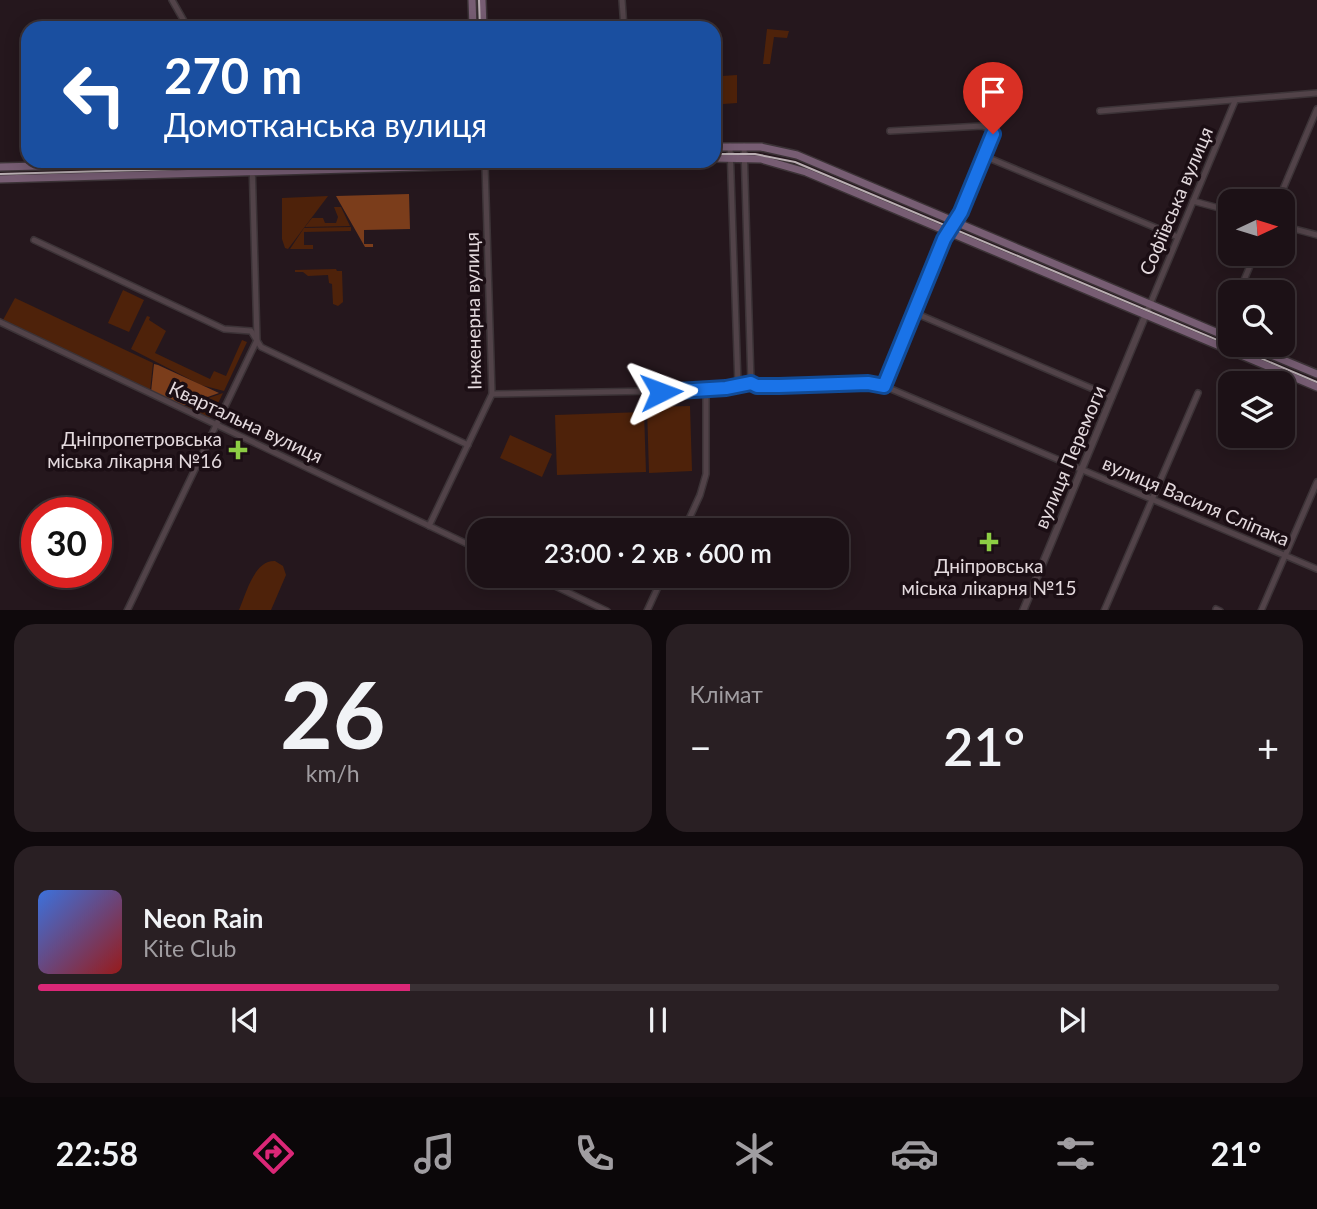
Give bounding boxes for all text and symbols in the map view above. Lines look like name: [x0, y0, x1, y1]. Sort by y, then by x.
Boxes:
text: 270 m: [164, 46, 302, 104]
icon: left: [49, 49, 140, 140]
pin: [963, 62, 1023, 134]
icon: arrive: [974, 73, 1012, 111]
text: Домотканська вулиця: [164, 105, 487, 144]
street label: Софіївська вулиця: [1134, 123, 1217, 278]
north arrow: [1218, 189, 1295, 266]
map controls: [1218, 189, 1295, 448]
street label: Інженерна вулиця: [460, 232, 485, 390]
button: search: [1218, 280, 1295, 357]
position arrow: [624, 355, 698, 429]
button: layers: [1218, 371, 1295, 448]
street label: Квартальна вулиця: [166, 376, 327, 467]
street label: вулиця Перемоги: [1029, 382, 1110, 532]
place label: Дніпропетровська міська лікарня №16: [47, 427, 222, 472]
marker: Дніпропетровська міська лікарня №16: [228, 440, 248, 460]
street label: вулиця Василя Сліпака: [1099, 451, 1293, 550]
speed limit sign: 30: [21, 497, 112, 588]
marker: Дніпровська міська лікарня №15: [979, 532, 999, 552]
text: 23:00 · 2 хв · 600 m: [544, 537, 772, 569]
place label: Дніпровська міська лікарня №15: [902, 554, 1076, 599]
text: 26: [280, 659, 386, 768]
text: Клімат: [690, 680, 763, 708]
text: 21°: [943, 715, 1025, 777]
text: −: [690, 724, 712, 770]
text: +: [1257, 724, 1279, 770]
text: km/h: [306, 759, 360, 787]
text: Neon Rain: [143, 902, 263, 934]
text: Kite Club: [143, 934, 236, 962]
icon: previous: [226, 1001, 264, 1039]
icon: pause: [639, 1001, 677, 1039]
icon: next: [1053, 1001, 1091, 1039]
icon: directions: [249, 1129, 298, 1178]
icon: music: [410, 1129, 459, 1178]
icon: phone: [570, 1129, 619, 1178]
icon: climate: [730, 1129, 779, 1178]
icon: car: [890, 1129, 939, 1178]
icon: filters: [1051, 1129, 1100, 1178]
text: 22:58: [56, 1134, 138, 1173]
text: 21°: [1211, 1134, 1261, 1173]

